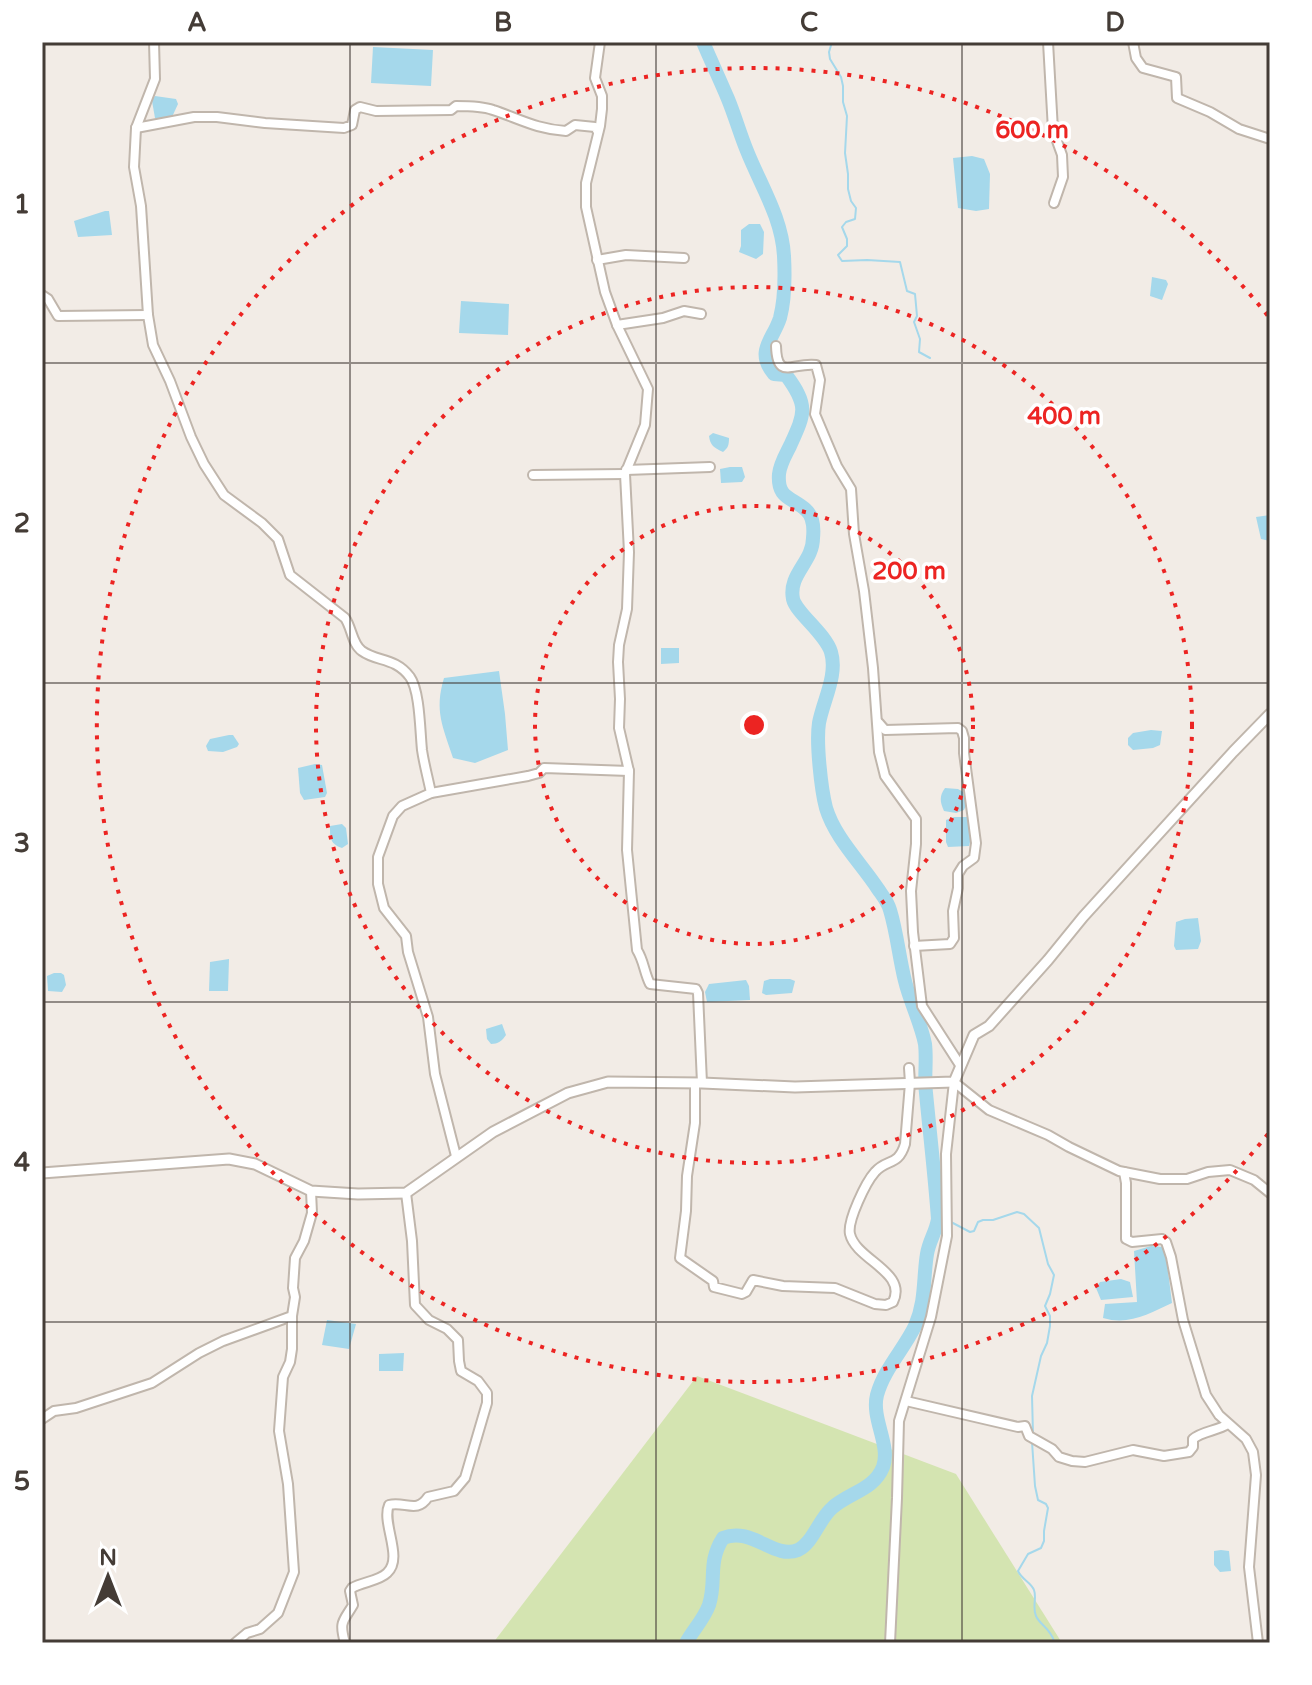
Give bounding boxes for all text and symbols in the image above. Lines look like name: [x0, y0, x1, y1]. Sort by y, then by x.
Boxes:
text: A: [187, 7, 207, 38]
text: B: [494, 7, 512, 38]
text: C: [800, 7, 818, 38]
text: D: [1105, 7, 1125, 38]
text: 600 m: [995, 116, 1069, 145]
text: 1: [14, 189, 30, 220]
text: 400 m: [1027, 402, 1101, 431]
text: 2: [14, 508, 30, 539]
text: 200 m: [872, 557, 946, 586]
centre of rings: [740, 711, 768, 739]
text: 3: [14, 828, 30, 859]
text: 4: [14, 1147, 30, 1178]
text: 5: [14, 1466, 30, 1497]
north arrow: [68, 1537, 148, 1617]
text: N: [99, 1545, 117, 1571]

